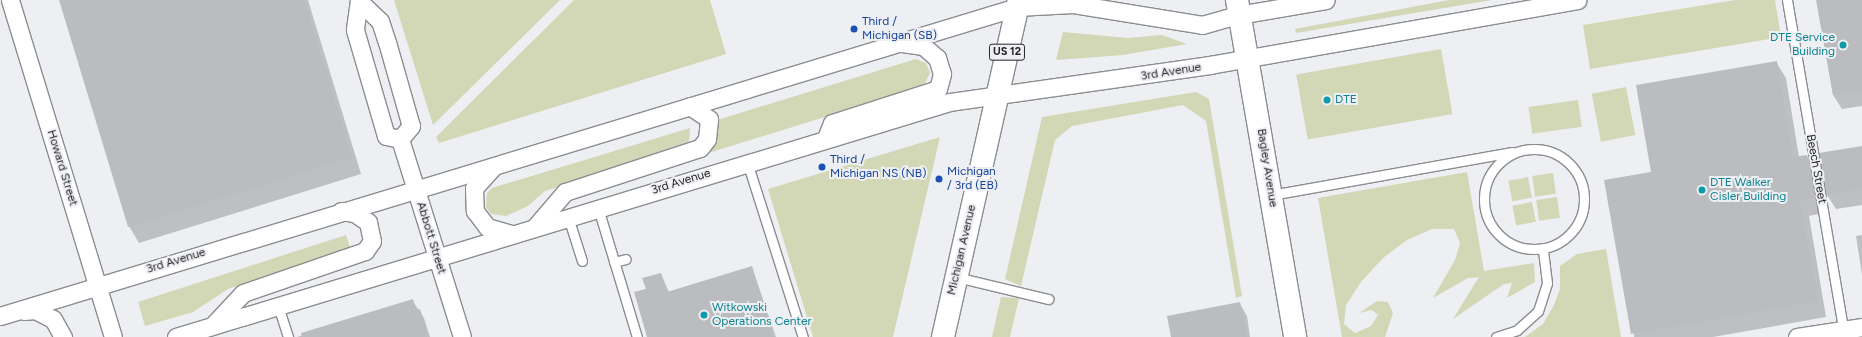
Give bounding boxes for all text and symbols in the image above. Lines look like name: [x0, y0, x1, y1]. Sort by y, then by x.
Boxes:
place label: Third / Michigan (SB): [862, 15, 937, 43]
marker: Third / Michigan (SB): [849, 24, 859, 34]
place label: DTE Service Building: [1770, 31, 1835, 59]
marker: DTE Service Building: [1838, 40, 1848, 50]
road number: US 12: [988, 43, 1026, 61]
street label: 3rd Avenue: [1140, 60, 1202, 84]
place label: DTE: [1335, 93, 1357, 107]
marker: DTE: [1322, 95, 1332, 105]
street label: Howard Street: [44, 128, 80, 208]
street label: Bagley Avenue: [1254, 128, 1280, 208]
street label: Beech Street: [1803, 133, 1829, 205]
place label: Third / Michigan NS (NB): [830, 153, 926, 181]
marker: Third / Michigan NS (NB): [817, 162, 827, 172]
place label: Michigan / 3rd (EB): [947, 165, 998, 193]
street label: 3rd Avenue: [650, 166, 712, 198]
marker: Michigan / 3rd (EB): [934, 174, 944, 184]
place label: DTE Walker Cisler Building: [1710, 176, 1786, 204]
marker: DTE Walker Cisler Building: [1697, 185, 1707, 195]
street label: Abbott Street: [413, 200, 449, 276]
street label: Michigan Avenue: [945, 203, 979, 297]
street label: 3rd Avenue: [145, 245, 207, 277]
place label: Witkowski Operations Center: [712, 301, 812, 329]
marker: Witkowski Operations Center: [699, 310, 709, 320]

